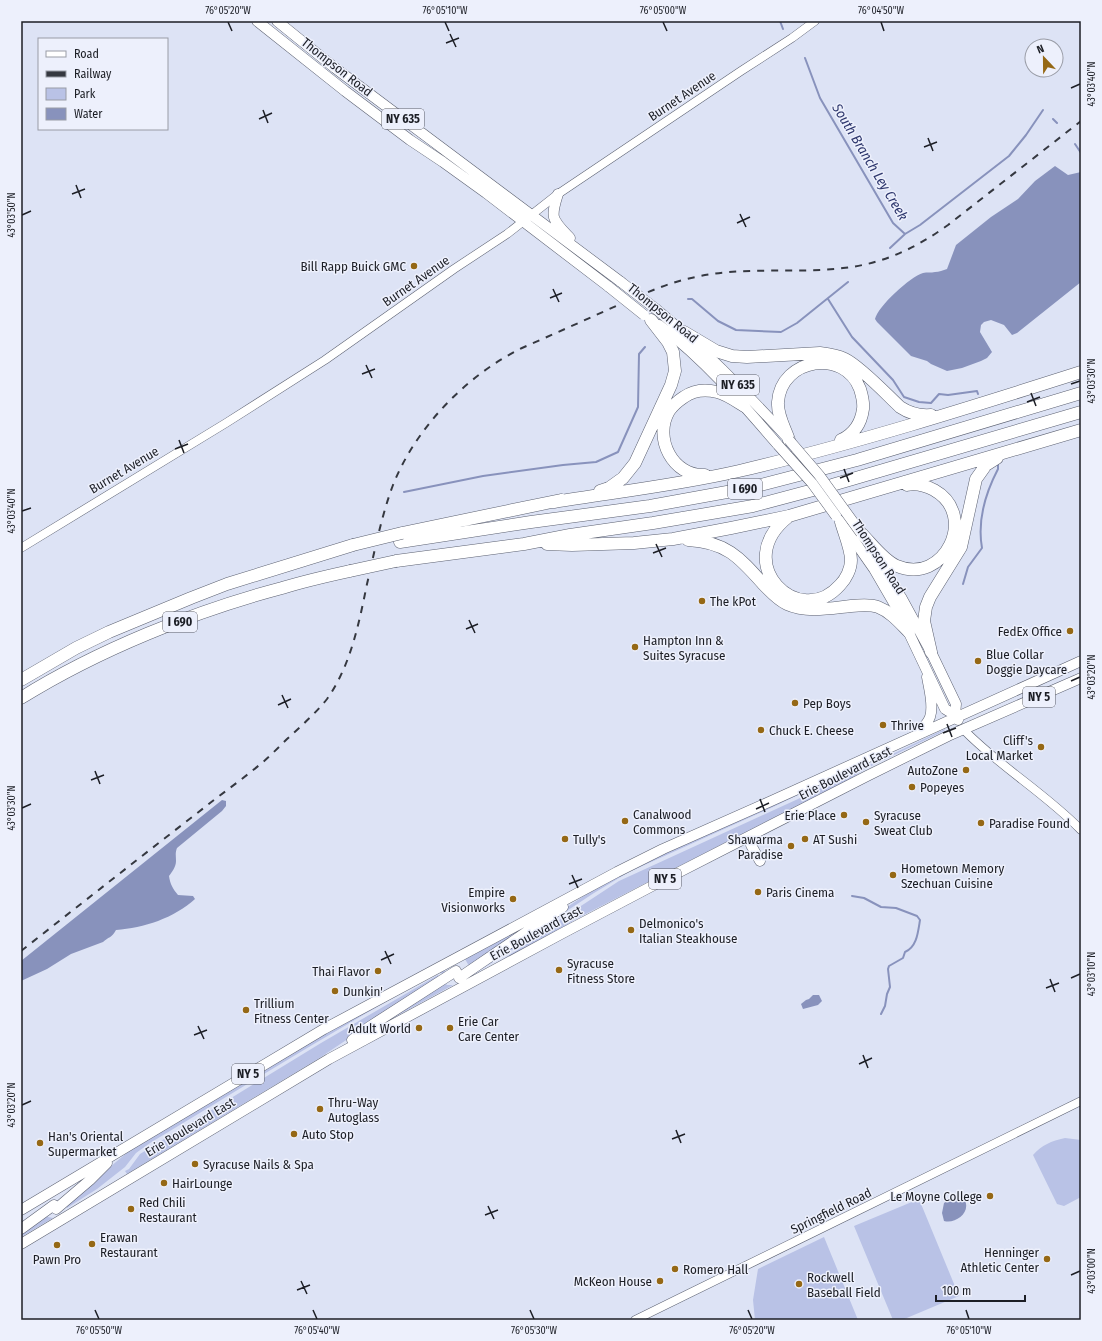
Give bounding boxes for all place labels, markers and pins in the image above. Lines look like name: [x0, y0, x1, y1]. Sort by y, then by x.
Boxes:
place label: Bill Rapp Buick GMC: [300, 259, 406, 274]
marker: Bill Rapp Buick GMC: [409, 261, 419, 271]
place label: The kPot: [710, 594, 757, 609]
marker: The kPot: [697, 596, 707, 606]
place label: FedEx Office: [998, 624, 1062, 639]
marker: FedEx Office: [1065, 626, 1075, 636]
place label: Hampton Inn & Suites Syracuse: [643, 633, 725, 663]
marker: Hampton Inn & Suites Syracuse: [630, 642, 640, 652]
place label: Blue Collar Doggie Daycare: [986, 647, 1067, 677]
marker: Blue Collar Doggie Daycare: [973, 656, 983, 666]
place label: Pep Boys: [803, 696, 851, 711]
marker: Pep Boys: [790, 698, 800, 708]
place label: Thrive: [891, 718, 924, 733]
marker: Thrive: [878, 720, 888, 730]
place label: Chuck E. Cheese: [769, 723, 854, 738]
marker: Chuck E. Cheese: [756, 725, 766, 735]
place label: Cliff's Local Market: [966, 733, 1034, 763]
marker: Cliff's Local Market: [1036, 742, 1046, 752]
place label: AutoZone: [908, 763, 958, 778]
marker: AutoZone: [961, 765, 971, 775]
place label: Popeyes: [920, 780, 965, 795]
marker: Popeyes: [907, 782, 917, 792]
place label: Canalwood Commons: [633, 807, 692, 837]
place label: Erie Place: [785, 808, 836, 823]
place label: Syracuse Sweat Club: [874, 808, 933, 838]
marker: Erie Place: [839, 810, 849, 820]
marker: Canalwood Commons: [620, 816, 630, 826]
place label: Paradise Found: [989, 816, 1070, 831]
marker: Syracuse Sweat Club: [861, 817, 871, 827]
marker: Paradise Found: [976, 818, 986, 828]
place label: Tully's: [573, 832, 606, 847]
place label: Shawarma Paradise: [728, 832, 783, 862]
place label: AT Sushi: [813, 832, 857, 847]
marker: Tully's: [560, 834, 570, 844]
marker: AT Sushi: [800, 834, 810, 844]
marker: Shawarma Paradise: [786, 841, 796, 851]
place label: Hometown Memory Szechuan Cuisine: [901, 861, 1004, 891]
marker: Hometown Memory Szechuan Cuisine: [888, 870, 898, 880]
place label: Empire Visionworks: [441, 885, 505, 915]
place label: Paris Cinema: [766, 885, 834, 900]
marker: Paris Cinema: [753, 887, 763, 897]
marker: Empire Visionworks: [508, 894, 518, 904]
place label: Delmonico's Italian Steakhouse: [639, 916, 738, 946]
marker: Delmonico's Italian Steakhouse: [626, 925, 636, 935]
place label: Syracuse Fitness Store: [567, 956, 635, 986]
place label: Thai Flavor: [312, 964, 370, 979]
marker: Syracuse Fitness Store: [554, 965, 564, 975]
marker: Thai Flavor: [373, 966, 383, 976]
place label: Dunkin': [343, 984, 383, 999]
marker: Dunkin': [330, 986, 340, 996]
place label: Trillium Fitness Center: [254, 996, 329, 1026]
marker: Trillium Fitness Center: [241, 1005, 251, 1015]
place label: Erie Car Care Center: [458, 1014, 520, 1044]
place label: Adult World: [348, 1021, 411, 1036]
marker: Adult World: [414, 1023, 424, 1033]
marker: Erie Car Care Center: [445, 1023, 455, 1033]
place label: Thru-Way Autoglass: [328, 1095, 380, 1125]
marker: Thru-Way Autoglass: [315, 1104, 325, 1114]
place label: Auto Stop: [302, 1127, 354, 1142]
place label: Han's Oriental Supermarket: [48, 1129, 124, 1159]
marker: Auto Stop: [289, 1129, 299, 1139]
marker: Han's Oriental Supermarket: [35, 1138, 45, 1148]
place label: Syracuse Nails & Spa: [203, 1157, 314, 1172]
marker: Syracuse Nails & Spa: [190, 1159, 200, 1169]
place label: HairLounge: [172, 1176, 232, 1191]
marker: HairLounge: [159, 1178, 169, 1188]
place label: Le Moyne College: [890, 1189, 982, 1204]
marker: Le Moyne College: [985, 1191, 995, 1201]
place label: Red Chili Restaurant: [139, 1195, 198, 1225]
marker: Red Chili Restaurant: [126, 1204, 136, 1214]
place label: Erawan Restaurant: [100, 1230, 159, 1260]
marker: Erawan Restaurant: [87, 1239, 97, 1249]
marker: Pawn Pro: [52, 1240, 62, 1250]
place label: Henninger Athletic Center: [960, 1245, 1039, 1275]
place label: Pawn Pro: [33, 1252, 81, 1267]
marker: Henninger Athletic Center: [1042, 1254, 1052, 1264]
place label: Romero Hall: [683, 1262, 749, 1277]
marker: Romero Hall: [670, 1264, 680, 1274]
place label: Rockwell Baseball Field: [807, 1270, 881, 1300]
place label: McKeon House: [574, 1274, 652, 1289]
marker: McKeon House: [655, 1276, 665, 1286]
marker: Rockwell Baseball Field: [794, 1279, 804, 1289]

